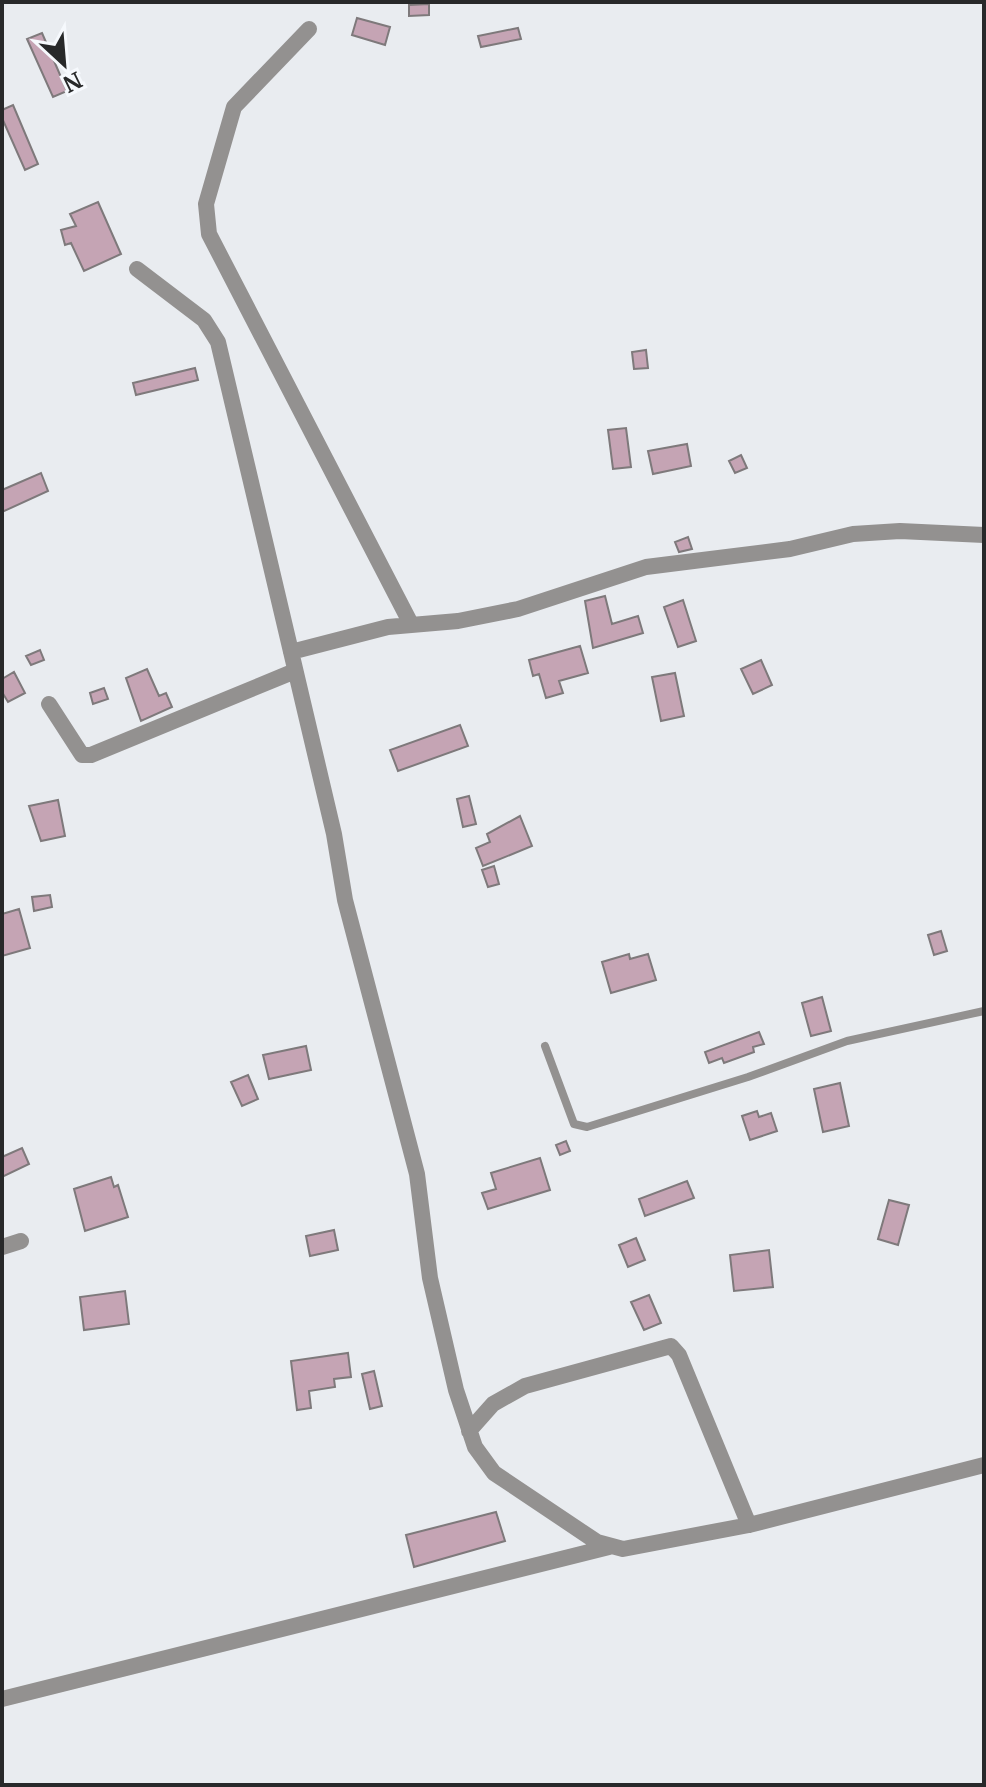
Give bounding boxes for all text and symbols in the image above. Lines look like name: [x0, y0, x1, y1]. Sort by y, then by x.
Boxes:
north arrow: [24, 24, 104, 104]
text: N: [58, 66, 87, 99]

